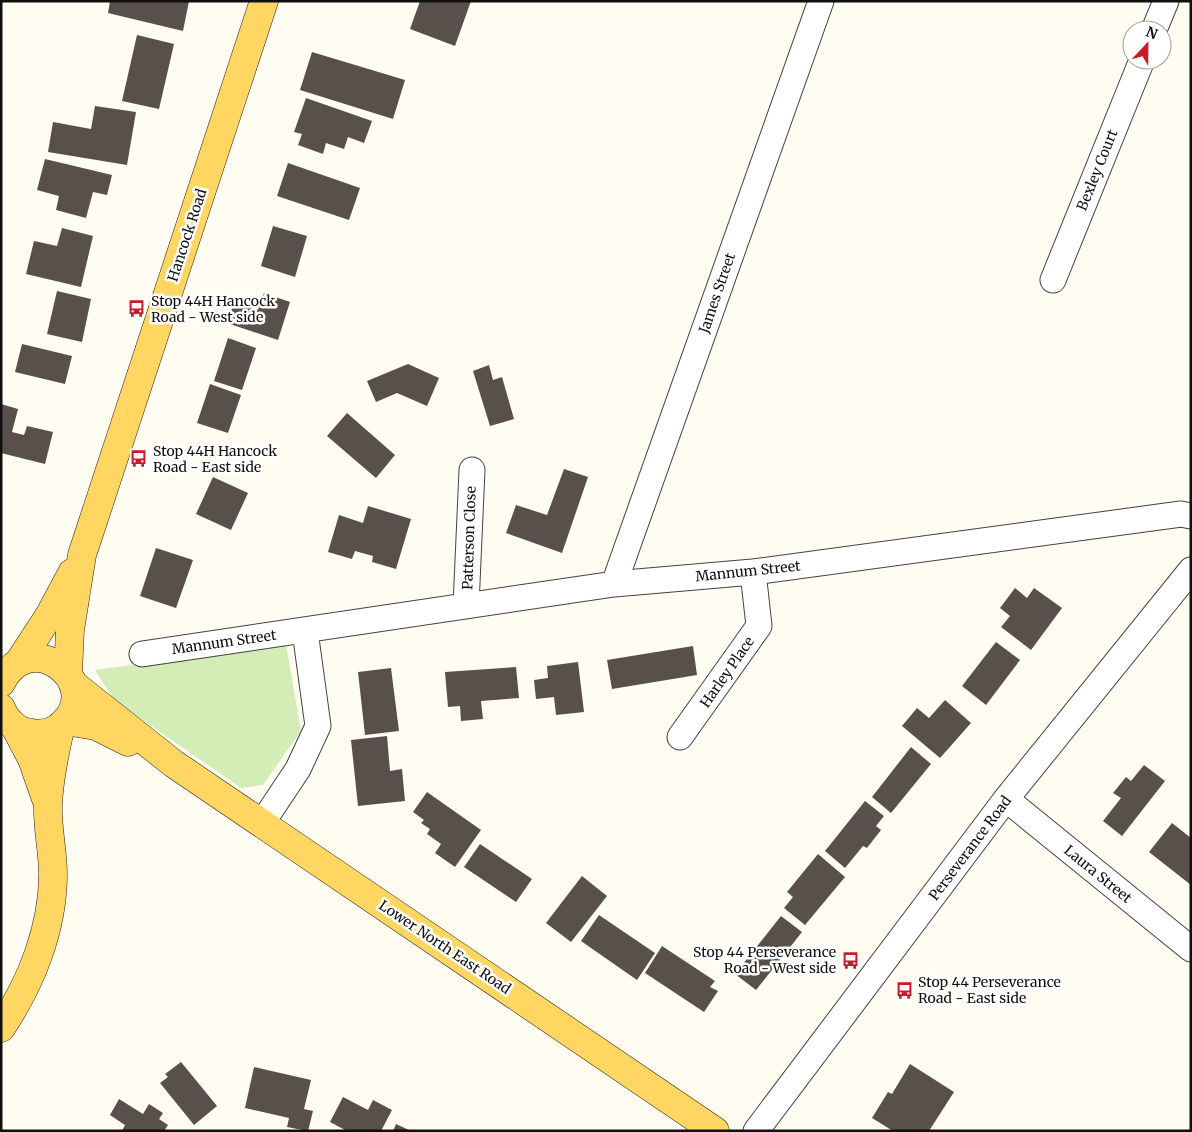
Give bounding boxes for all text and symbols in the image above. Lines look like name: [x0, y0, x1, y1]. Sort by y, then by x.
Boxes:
north arrow: [1122, 20, 1172, 70]
text: N: [1143, 23, 1160, 43]
street label: Bexley Court: [1073, 126, 1122, 213]
street label: Hancock Road: [164, 186, 211, 284]
street label: James Street: [695, 250, 739, 337]
place label: Stop 44H Hancock Road - West side: [151, 292, 275, 326]
bus stop icon: Stop 44H Hancock Road - West side: [127, 299, 147, 319]
place label: Stop 44H Hancock Road - East side: [153, 442, 277, 476]
bus stop icon: Stop 44H Hancock Road - East side: [129, 449, 149, 469]
street label: Patterson Close: [458, 486, 480, 590]
street label: Mannum Street: [695, 556, 802, 585]
street label: Mannum Street: [170, 626, 278, 658]
street label: Harley Place: [696, 633, 758, 711]
street label: Perseverance Road: [925, 792, 1015, 904]
street label: Laura Street: [1060, 841, 1136, 907]
street label: Lower North East Road: [376, 896, 515, 998]
place label: Stop 44 Perseverance Road - West side: [693, 943, 836, 977]
bus stop icon: Stop 44 Perseverance Road - West side: [840, 950, 860, 970]
place label: Stop 44 Perseverance Road - East side: [918, 973, 1061, 1007]
bus stop icon: Stop 44 Perseverance Road - East side: [894, 980, 914, 1000]

